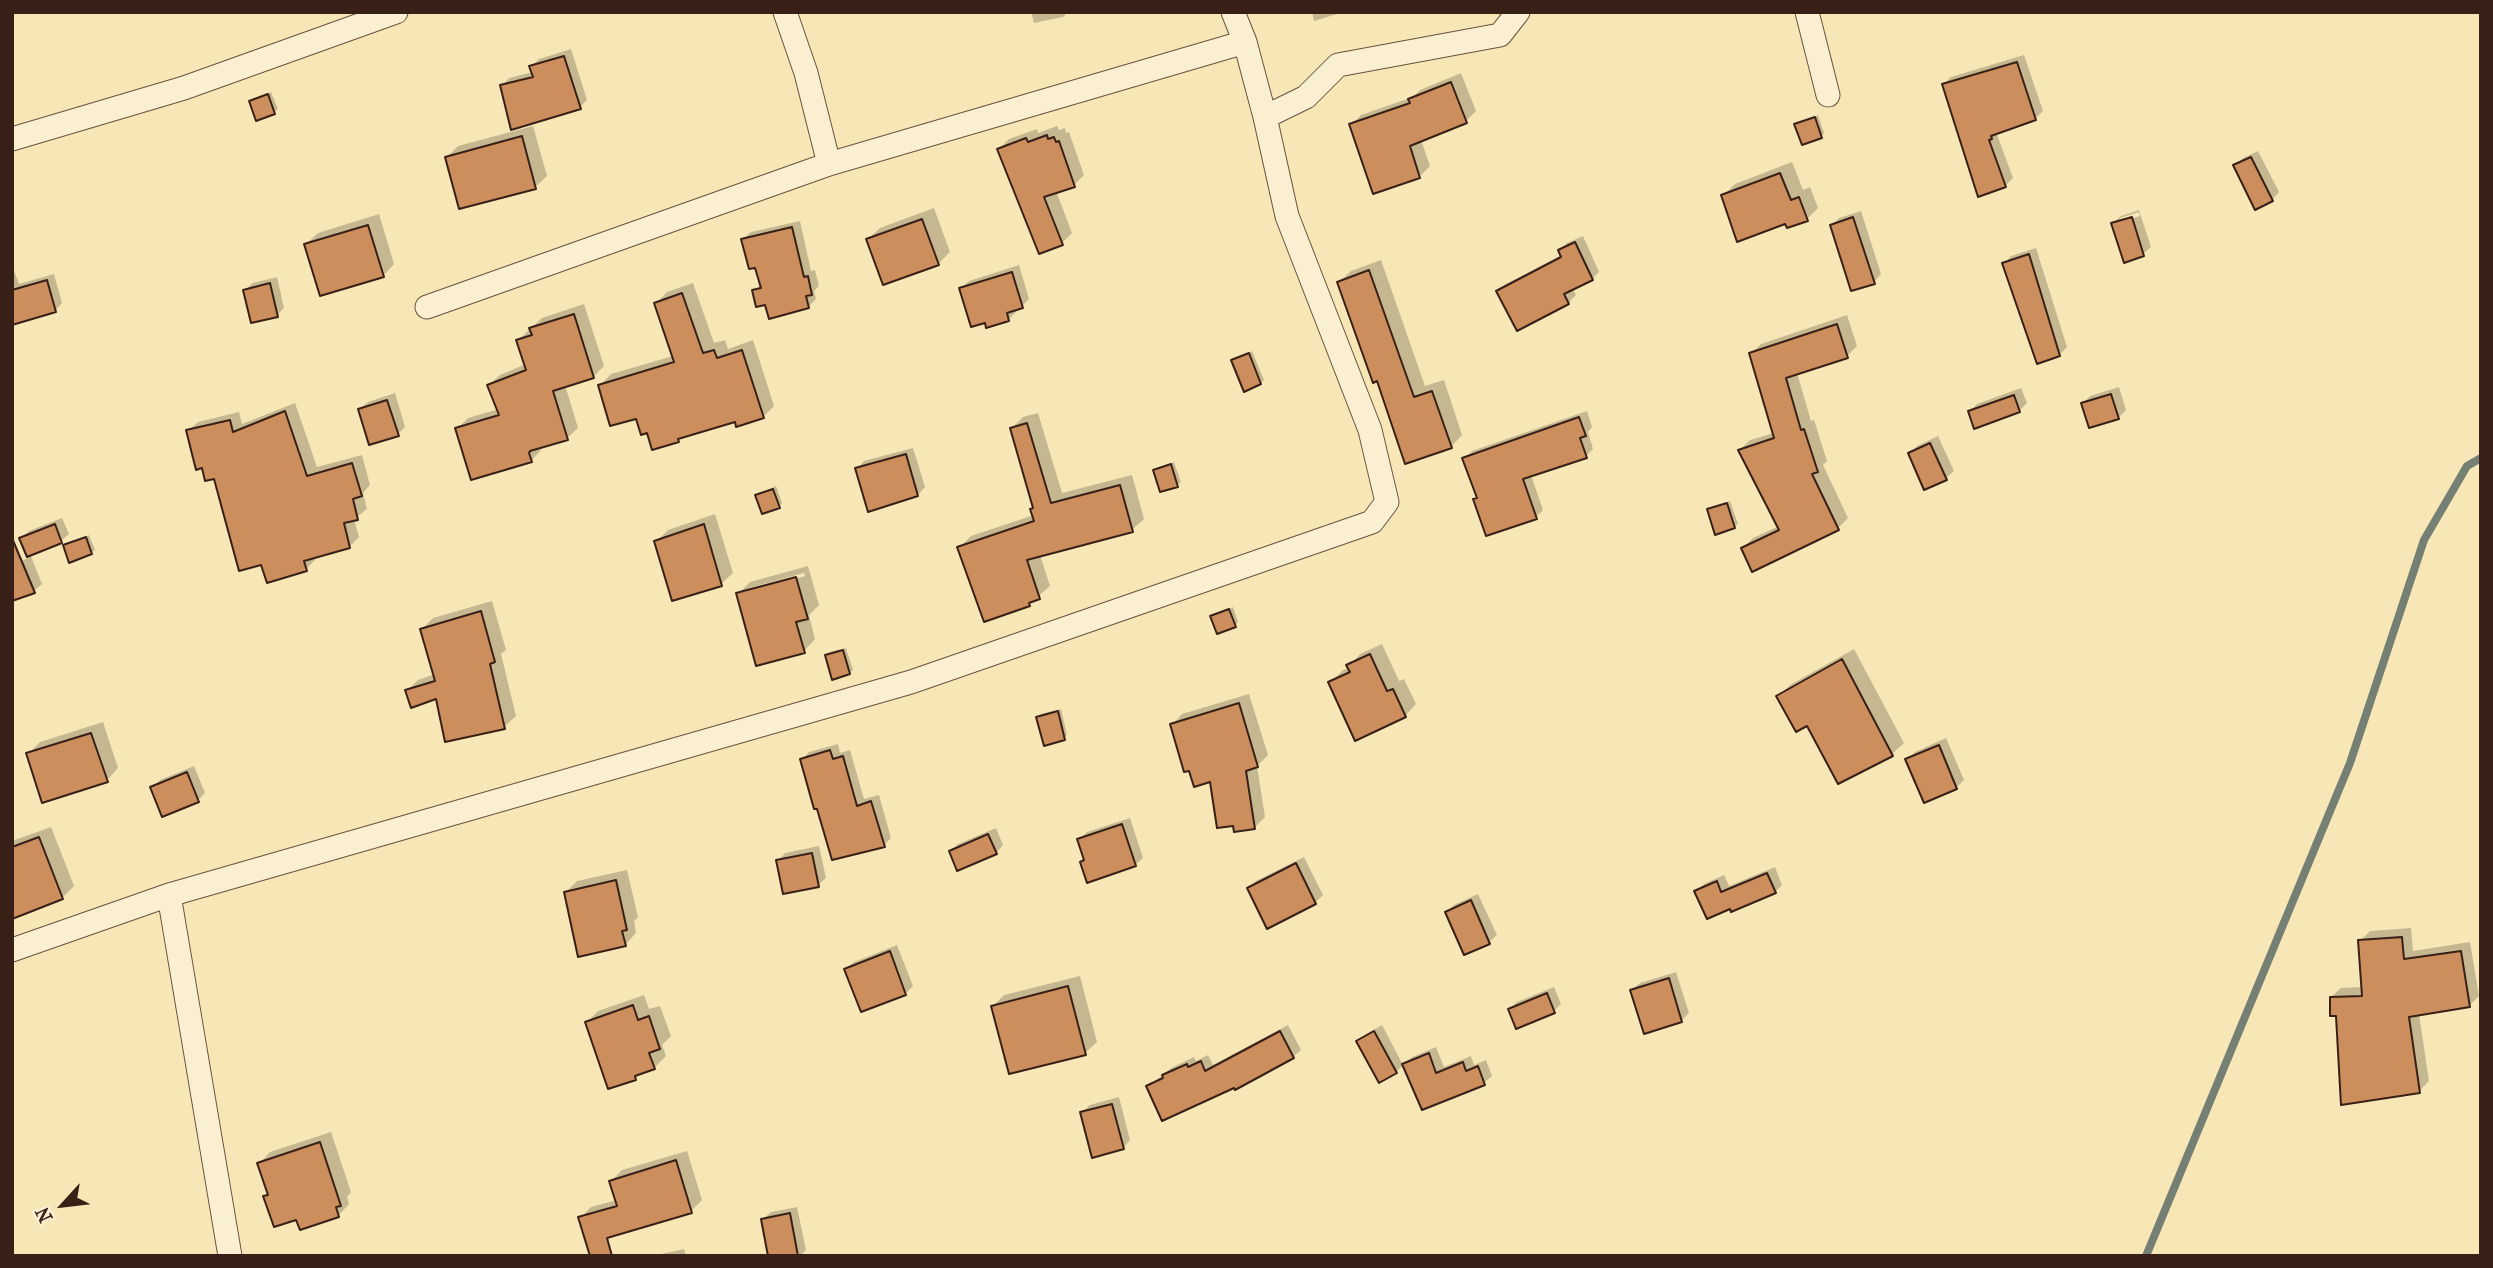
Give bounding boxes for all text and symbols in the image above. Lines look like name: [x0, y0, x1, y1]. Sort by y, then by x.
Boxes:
north arrow: [28, 1170, 98, 1240]
text: N: [31, 1203, 57, 1226]

